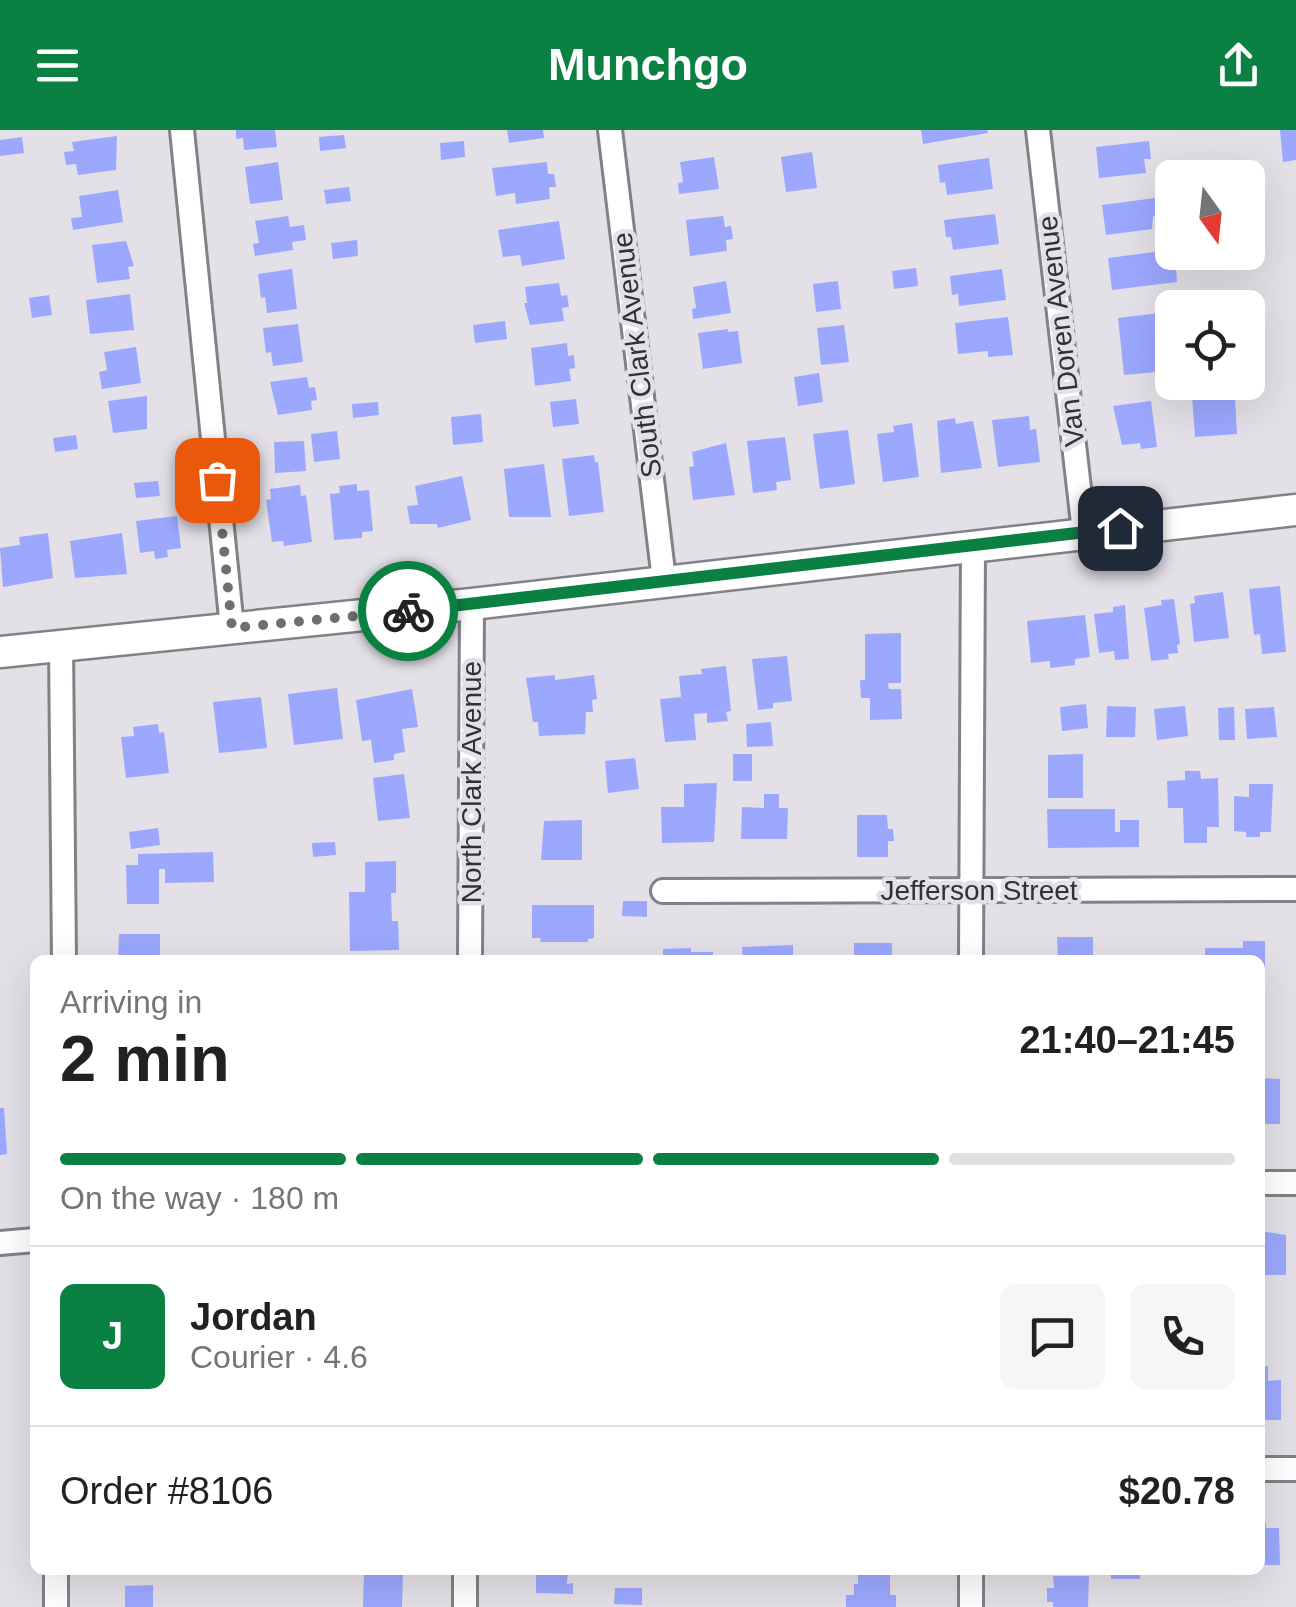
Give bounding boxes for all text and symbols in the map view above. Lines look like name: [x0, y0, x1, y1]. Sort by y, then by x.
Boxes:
icon: menu: [30, 38, 85, 93]
icon: share: [1211, 38, 1266, 93]
text: Munchgo: [548, 39, 748, 90]
north arrow: [1155, 160, 1265, 270]
map controls: [1155, 160, 1265, 400]
street label: Van Doren Avenue: [1031, 214, 1091, 448]
street label: South Clark Avenue: [607, 231, 667, 479]
button: locate: [1155, 290, 1265, 400]
pin: [175, 438, 260, 523]
icon: bag: [190, 453, 245, 508]
pin: [1078, 486, 1163, 571]
icon: home: [1093, 501, 1148, 556]
courier: [358, 561, 458, 661]
icon: bike: [381, 584, 436, 639]
street label: North Clark Avenue: [456, 661, 487, 903]
street label: Jefferson Street: [880, 875, 1078, 906]
text: Arriving in: [60, 984, 202, 1020]
text: 21:40–21:45: [1019, 1019, 1235, 1061]
text: 2 min: [60, 1022, 230, 1095]
text: On the way · 180 m: [60, 1180, 339, 1216]
button: chat: [1000, 1284, 1105, 1389]
button: phone: [1130, 1284, 1235, 1389]
text: Jordan: [190, 1296, 317, 1338]
text: J: [102, 1315, 123, 1357]
text: Courier · 4.6: [190, 1339, 368, 1375]
text: Order #8106: [60, 1470, 273, 1512]
text: $20.78: [1119, 1470, 1235, 1512]

